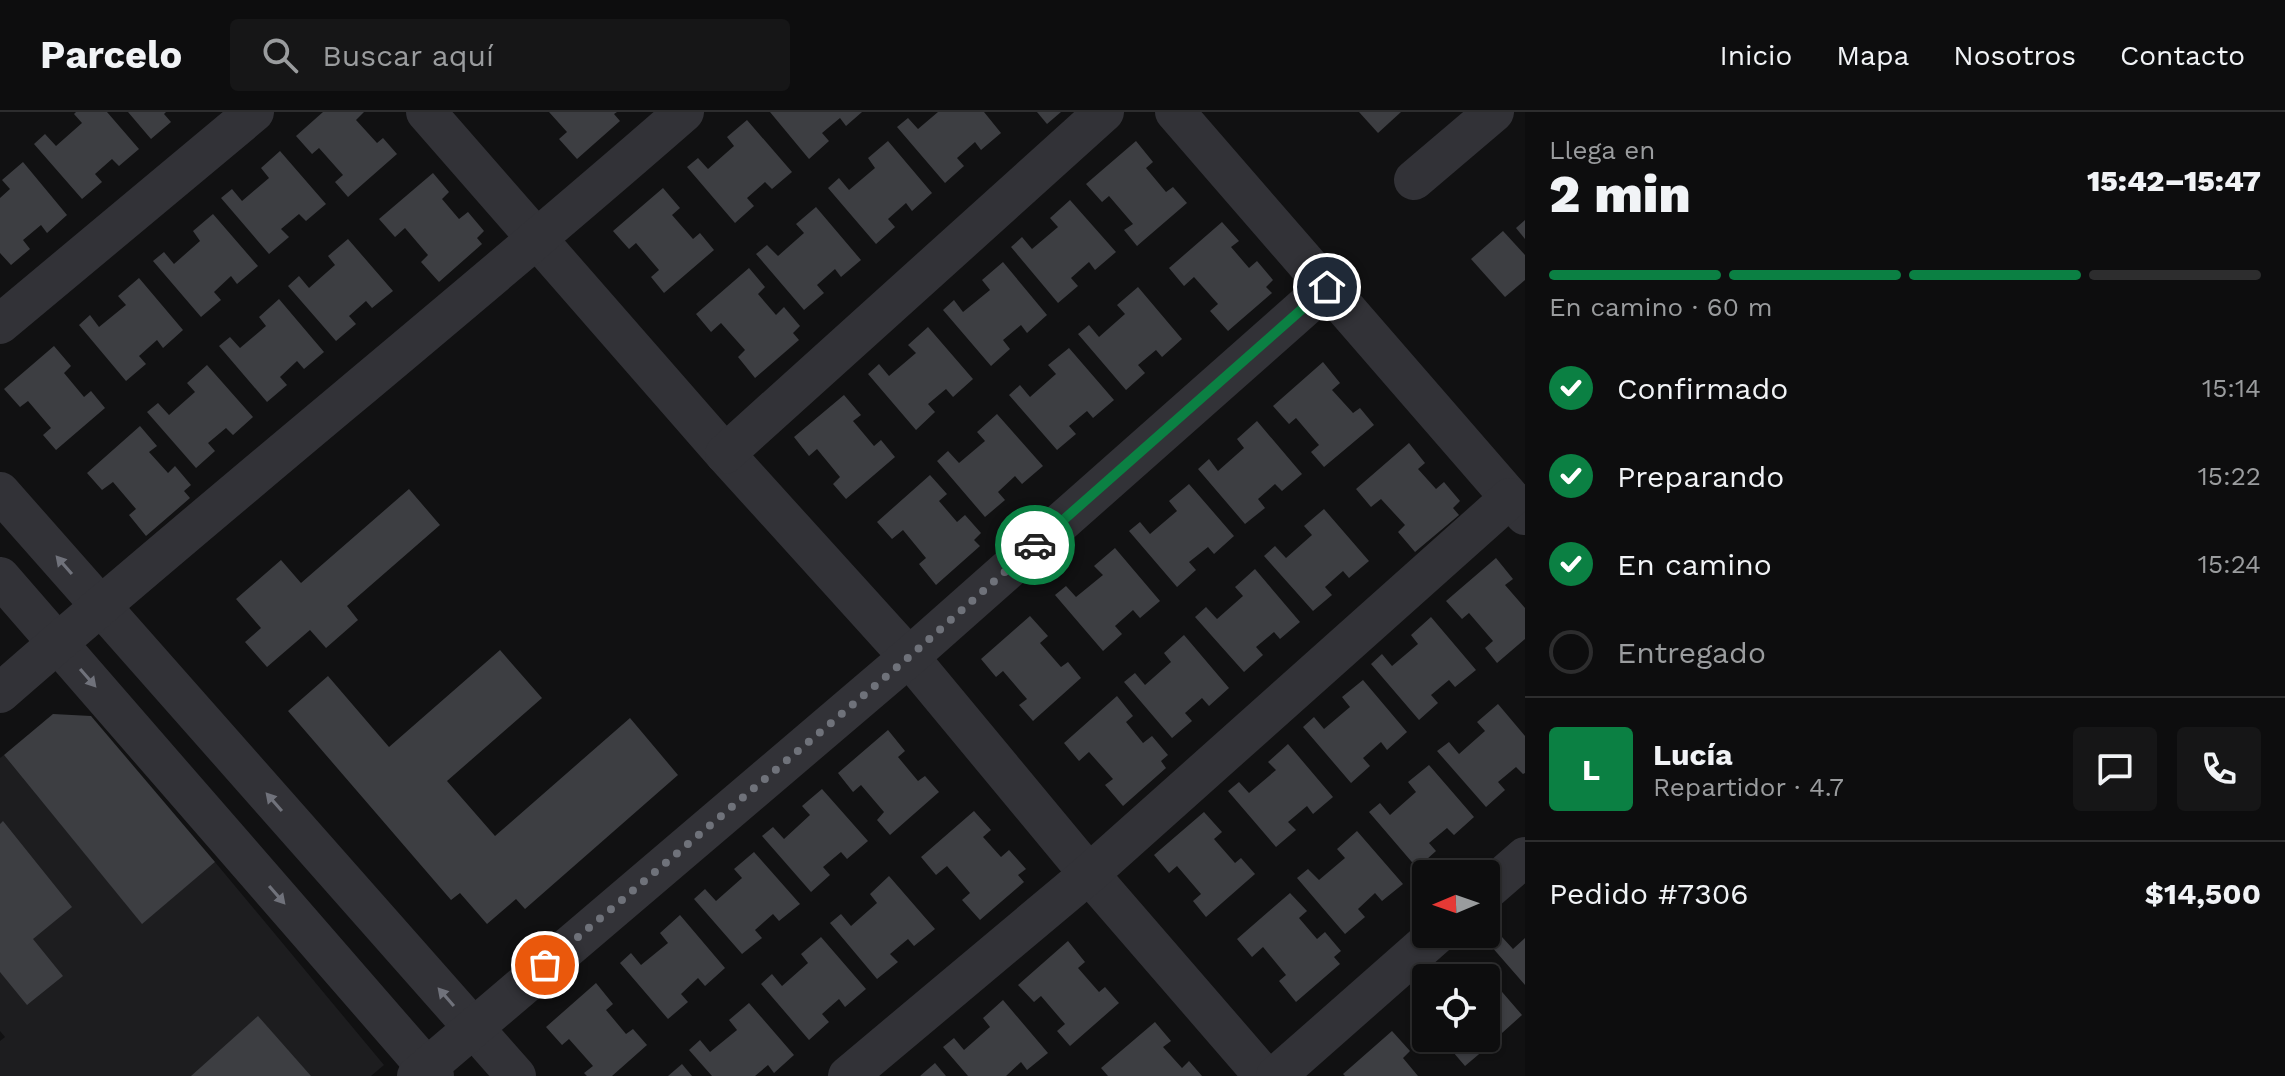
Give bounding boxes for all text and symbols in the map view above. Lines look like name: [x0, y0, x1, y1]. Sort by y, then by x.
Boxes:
search box: [230, 19, 790, 91]
text: Parcelo: [40, 33, 182, 77]
icon: search: [258, 33, 302, 77]
text: Buscar aquí: [322, 38, 494, 73]
text: Inicio: [1720, 39, 1792, 72]
text: Mapa: [1836, 39, 1909, 72]
text: Nosotros: [1953, 39, 2076, 72]
text: Contacto: [2120, 39, 2245, 72]
text: Llega en: [1549, 135, 1655, 165]
text: 15:42–15:47: [2087, 163, 2261, 198]
text: 2 min: [1549, 164, 1691, 225]
pin: [1293, 253, 1361, 321]
icon: home: [1305, 265, 1349, 309]
text: En camino · 60 m: [1549, 292, 1772, 322]
icon: check: [1549, 366, 1593, 410]
text: Confirmado: [1617, 371, 1788, 406]
text: 15:14: [2202, 373, 2261, 403]
icon: check: [1549, 454, 1593, 498]
text: Preparando: [1617, 459, 1784, 494]
text: 15:22: [2198, 461, 2261, 491]
courier: [995, 505, 1075, 585]
icon: car: [1013, 523, 1057, 567]
icon: check: [1549, 542, 1593, 586]
text: En camino: [1617, 547, 1772, 582]
text: 15:24: [2198, 549, 2261, 579]
one-way arrow: [56, 555, 74, 574]
text: Entregado: [1617, 635, 1766, 670]
one-way arrow: [79, 668, 96, 688]
button: chat: [2073, 727, 2157, 811]
button: phone: [2177, 727, 2261, 811]
text: Lucía: [1653, 737, 1733, 772]
text: L: [1582, 752, 1600, 787]
text: Repartidor · 4.7: [1653, 772, 1844, 802]
one-way arrow: [265, 792, 283, 811]
north arrow: [1412, 860, 1500, 948]
map controls: [1412, 860, 1500, 1052]
text: Pedido #7306: [1549, 876, 1749, 911]
text: $14,500: [2145, 876, 2261, 911]
one-way arrow: [268, 885, 285, 905]
pin: [511, 931, 579, 999]
icon: bag: [523, 943, 567, 987]
button: locate: [1412, 964, 1500, 1052]
one-way arrow: [437, 987, 455, 1006]

